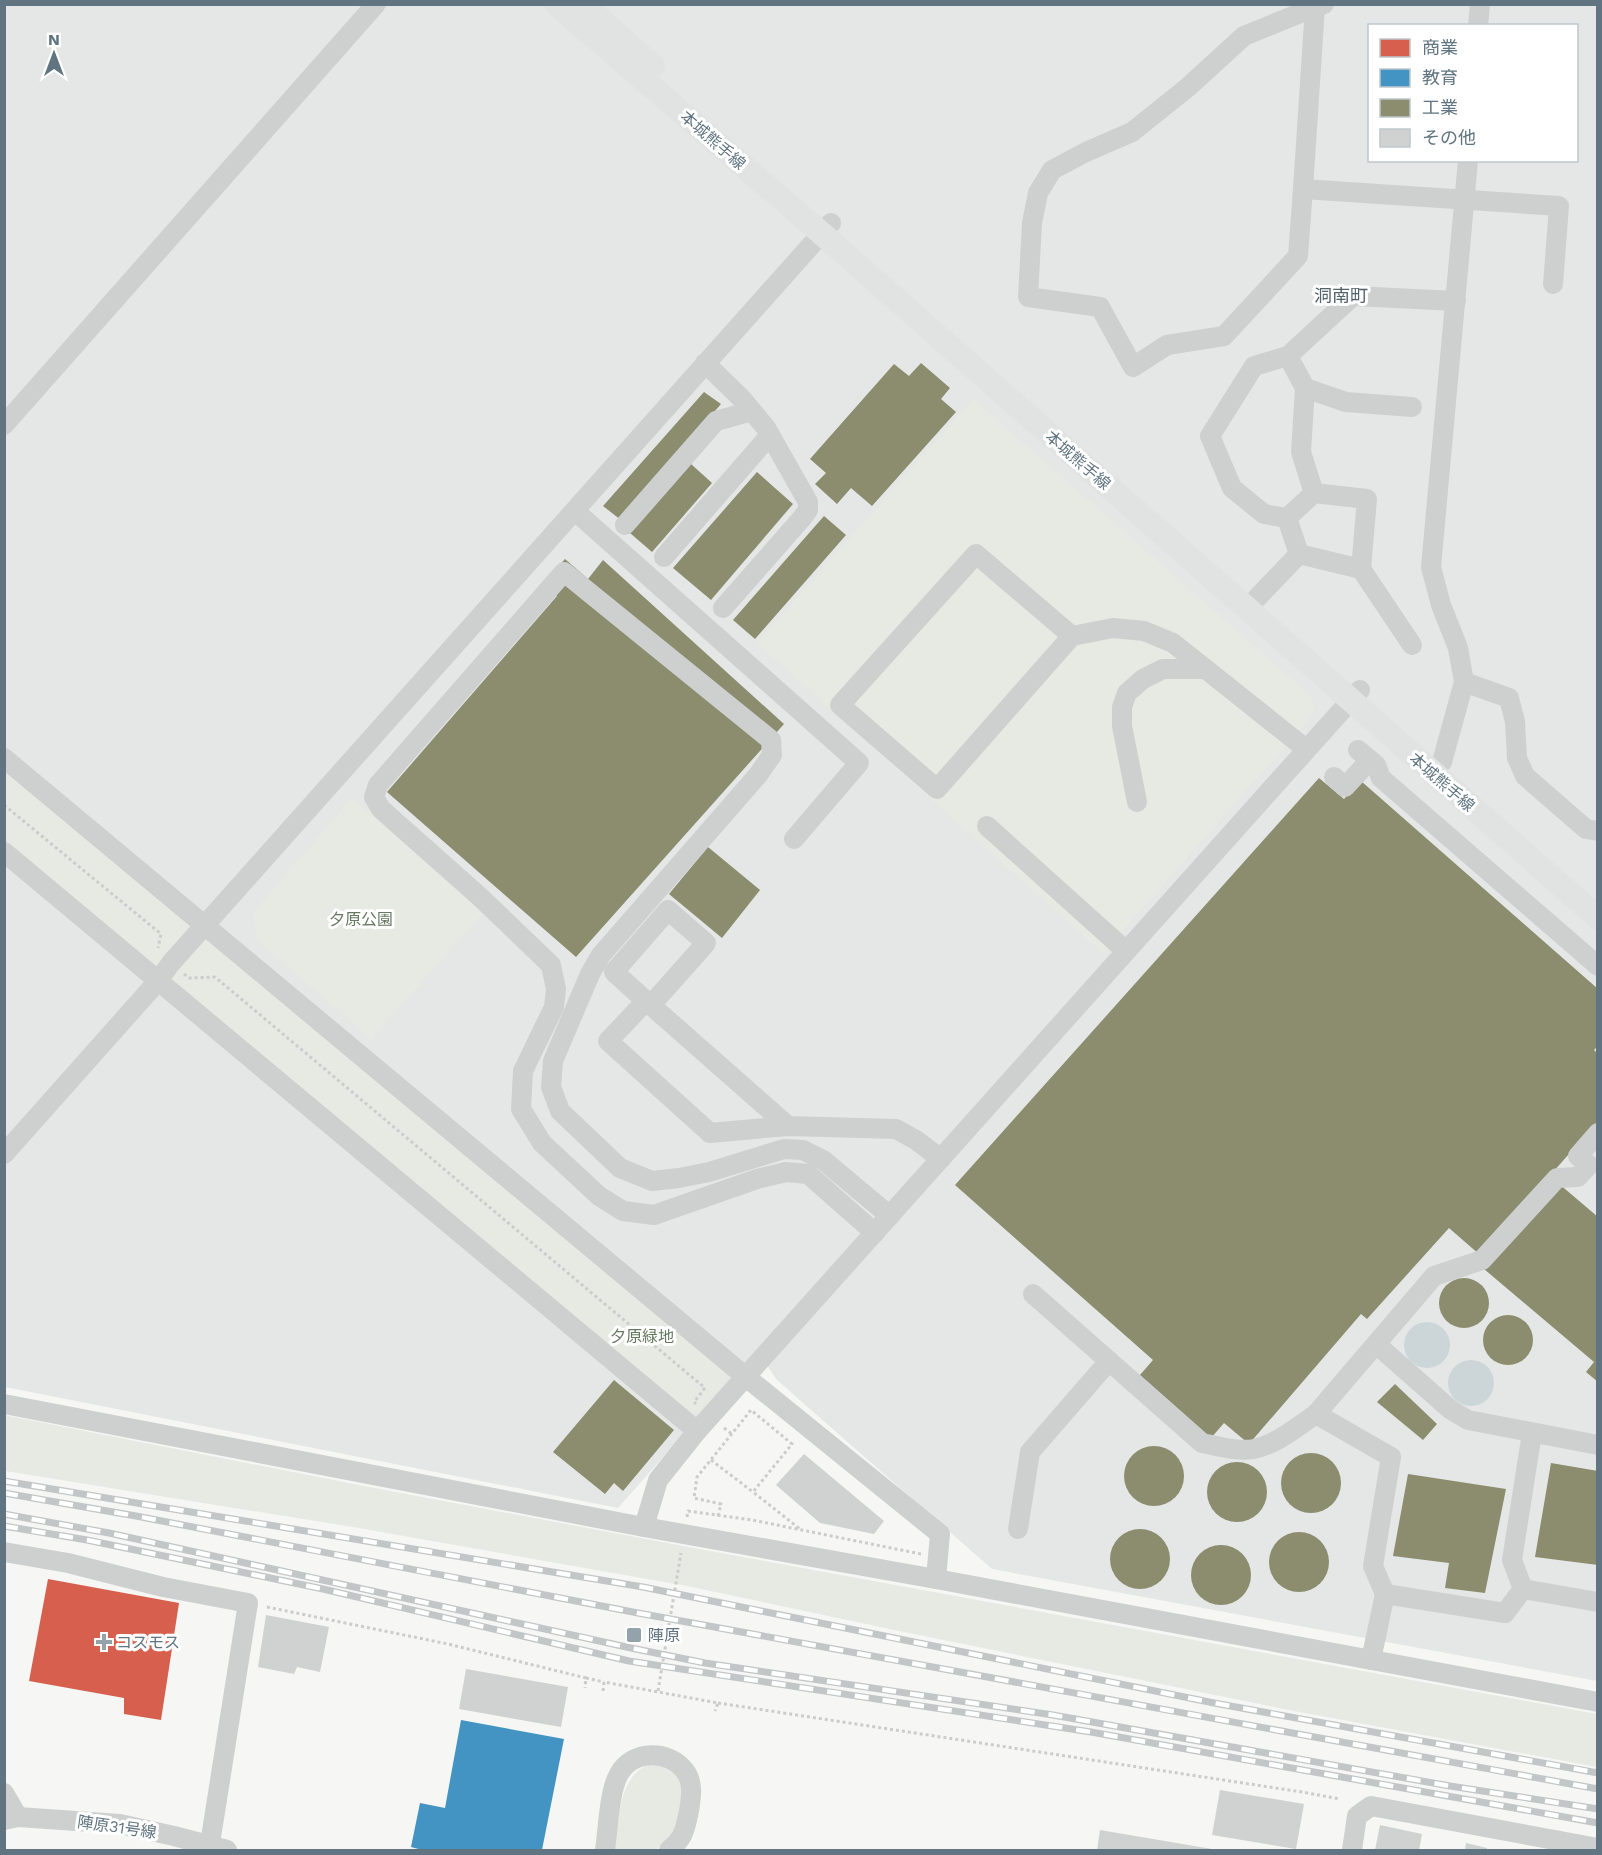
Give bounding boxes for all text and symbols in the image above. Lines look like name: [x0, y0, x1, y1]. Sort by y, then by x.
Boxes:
north arrow: [24, 24, 84, 84]
legend: [1368, 24, 1578, 162]
text: N: [48, 30, 60, 49]
text: 商業: [1422, 37, 1458, 58]
text: 教育: [1422, 67, 1458, 88]
text: 工業: [1422, 97, 1458, 118]
street label: 本城熊手線: [677, 107, 749, 173]
text: その他: [1422, 127, 1476, 148]
district label: 洞南町: [1314, 285, 1368, 306]
street label: 本城熊手線: [1042, 427, 1114, 493]
street label: 本城熊手線: [1406, 749, 1478, 815]
park label: 夕原公園: [329, 910, 393, 929]
park label: 夕原緑地: [610, 1327, 674, 1346]
marker: 陣原: [625, 1626, 643, 1644]
place label: 陣原: [648, 1626, 680, 1645]
place label: コスモス: [116, 1633, 180, 1652]
marker: コスモス: [97, 1635, 111, 1649]
street label: 陣原31号線: [76, 1812, 158, 1842]

